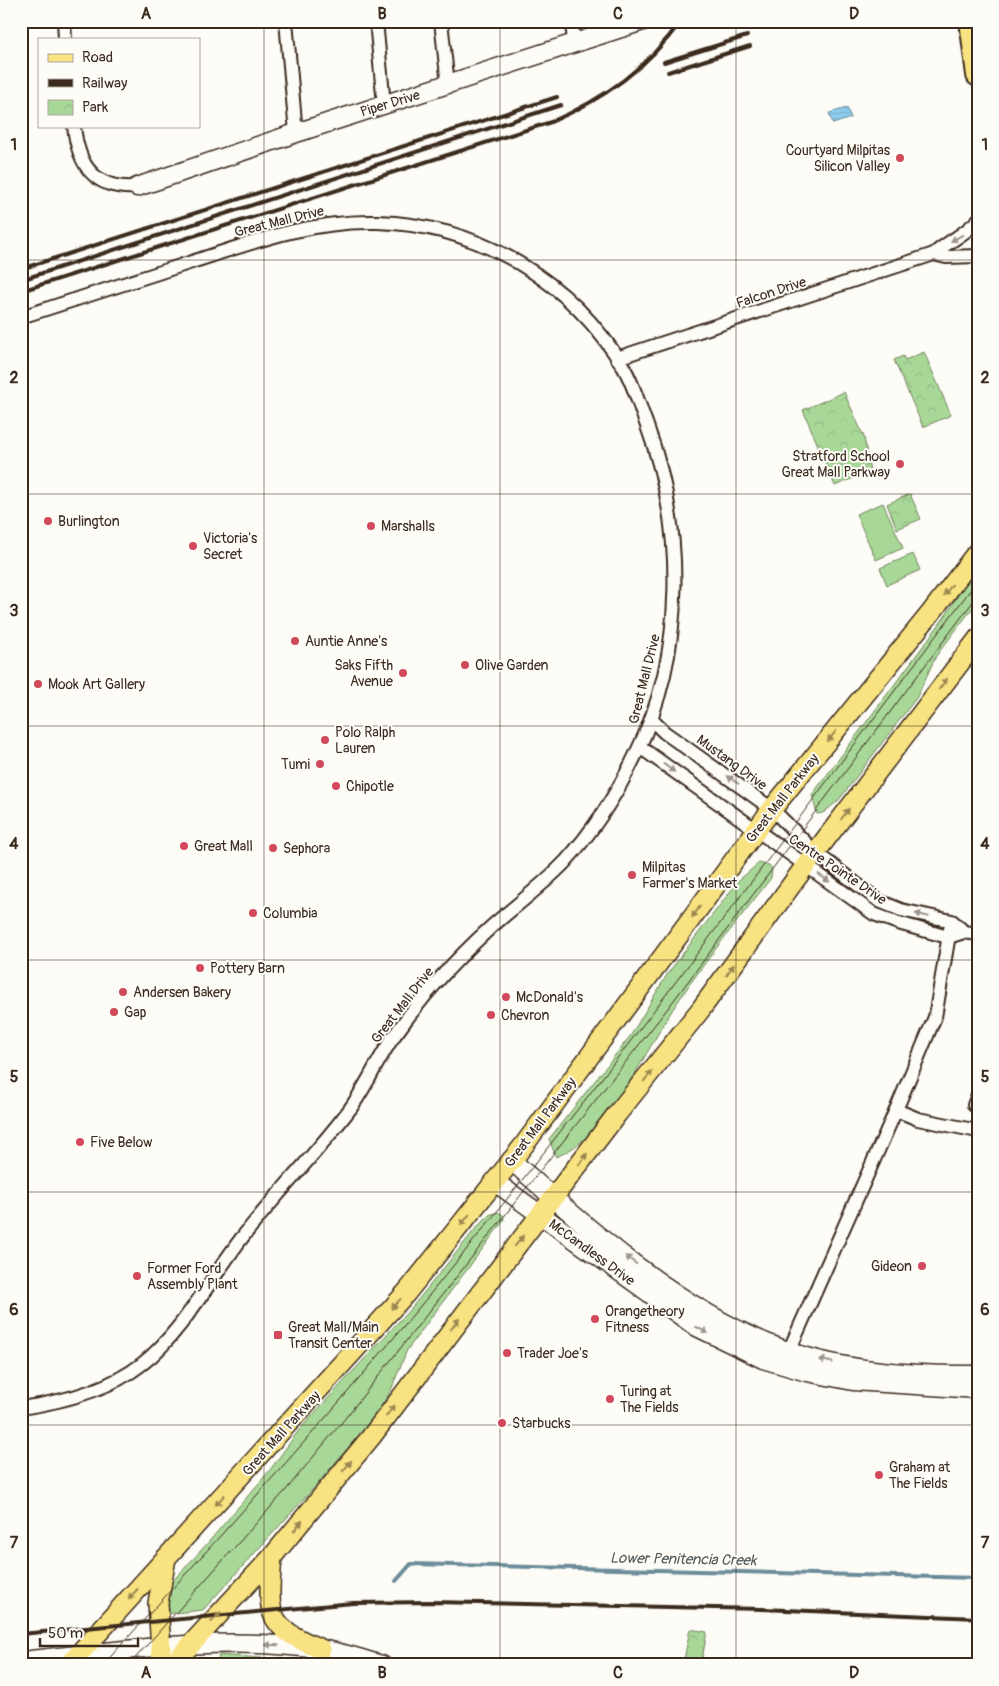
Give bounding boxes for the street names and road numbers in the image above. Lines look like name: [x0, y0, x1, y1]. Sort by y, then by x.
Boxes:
street label: Piper Drive: [358, 86, 422, 121]
street label: Great Mall Drive: [232, 202, 326, 241]
street label: Falcon Drive: [734, 273, 808, 312]
street label: Great Mall Drive: [625, 632, 664, 726]
street label: Mustang Drive: [693, 731, 770, 794]
street label: Great Mall Parkway: [742, 750, 822, 846]
street label: Centre Pointe Drive: [786, 830, 890, 908]
street label: Great Mall Drive: [367, 964, 437, 1047]
street label: Great Mall Parkway: [501, 1074, 580, 1171]
street label: McCandless Drive: [545, 1215, 638, 1289]
street label: Great Mall Parkway: [239, 1387, 324, 1479]

